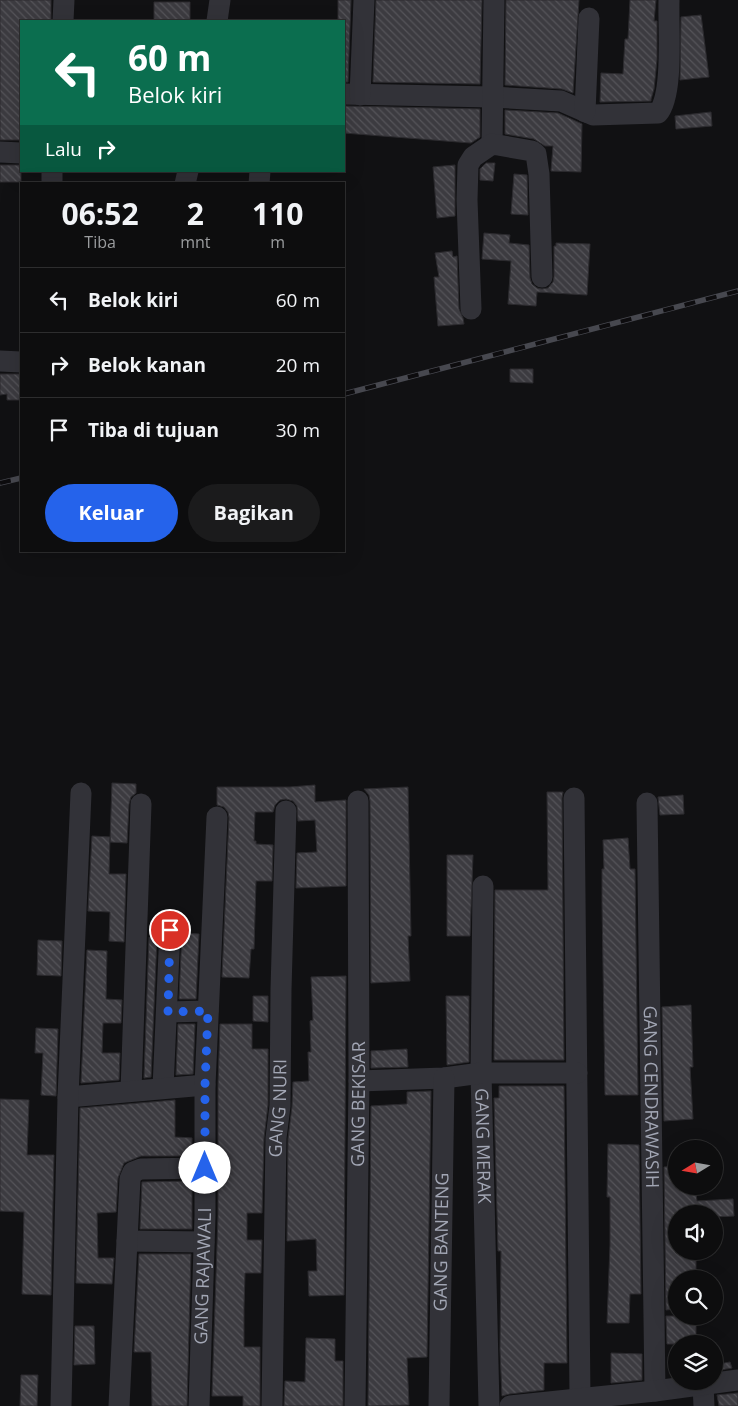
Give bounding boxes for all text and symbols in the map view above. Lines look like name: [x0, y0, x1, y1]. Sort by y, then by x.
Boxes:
text: 60 m: [128, 34, 211, 81]
icon: left: [45, 40, 110, 105]
text: Belok kiri: [128, 79, 222, 109]
icon: right: [92, 135, 120, 163]
text: Lalu: [45, 136, 82, 162]
text: 06:52: [62, 193, 139, 234]
text: 2: [187, 193, 204, 234]
text: 110: [252, 193, 303, 234]
text: Tiba: [84, 231, 116, 253]
text: mnt: [180, 231, 211, 253]
text: m: [270, 231, 285, 253]
icon: left: [45, 286, 73, 314]
text: Belok kiri: [88, 287, 178, 313]
text: 60 m: [276, 287, 320, 313]
icon: right: [45, 351, 73, 379]
text: Belok kanan: [88, 352, 206, 378]
text: 20 m: [276, 352, 320, 378]
icon: arrive: [45, 416, 73, 444]
text: Tiba di tujuan: [88, 417, 219, 443]
text: 30 m: [276, 417, 320, 443]
button: Keluar: [45, 484, 178, 542]
button: Bagikan: [188, 484, 320, 542]
pin: [149, 909, 191, 951]
icon: arrive: [156, 916, 184, 944]
street label: GANG CENDRAWASIH: [639, 1006, 665, 1188]
street label: GANG BEKISAR: [345, 1041, 370, 1167]
street label: GANG NURI: [263, 1059, 291, 1158]
street label: GANG MERAK: [470, 1088, 497, 1205]
north arrow: [668, 1140, 722, 1195]
map controls: [668, 1140, 723, 1390]
position arrow: [178, 1141, 230, 1193]
street label: GANG BANTENG: [427, 1172, 454, 1312]
button: sound: [668, 1205, 723, 1260]
street label: GANG RAJAWALI: [188, 1208, 216, 1345]
button: search: [668, 1270, 723, 1325]
button: layers: [668, 1335, 723, 1390]

